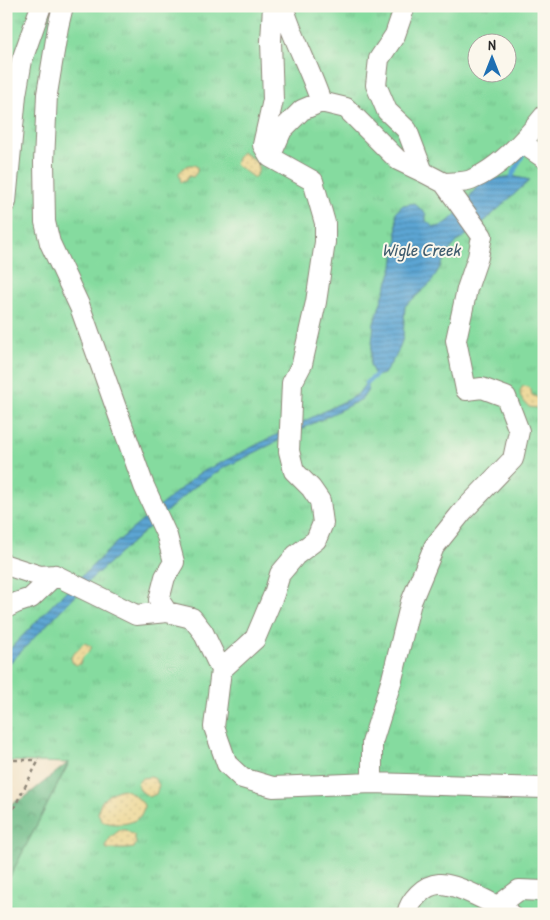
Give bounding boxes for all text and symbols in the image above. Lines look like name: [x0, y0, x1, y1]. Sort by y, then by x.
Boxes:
north arrow: [468, 32, 518, 82]
text: N: [488, 35, 496, 54]
water label: Wigle Creek: [382, 237, 461, 262]

